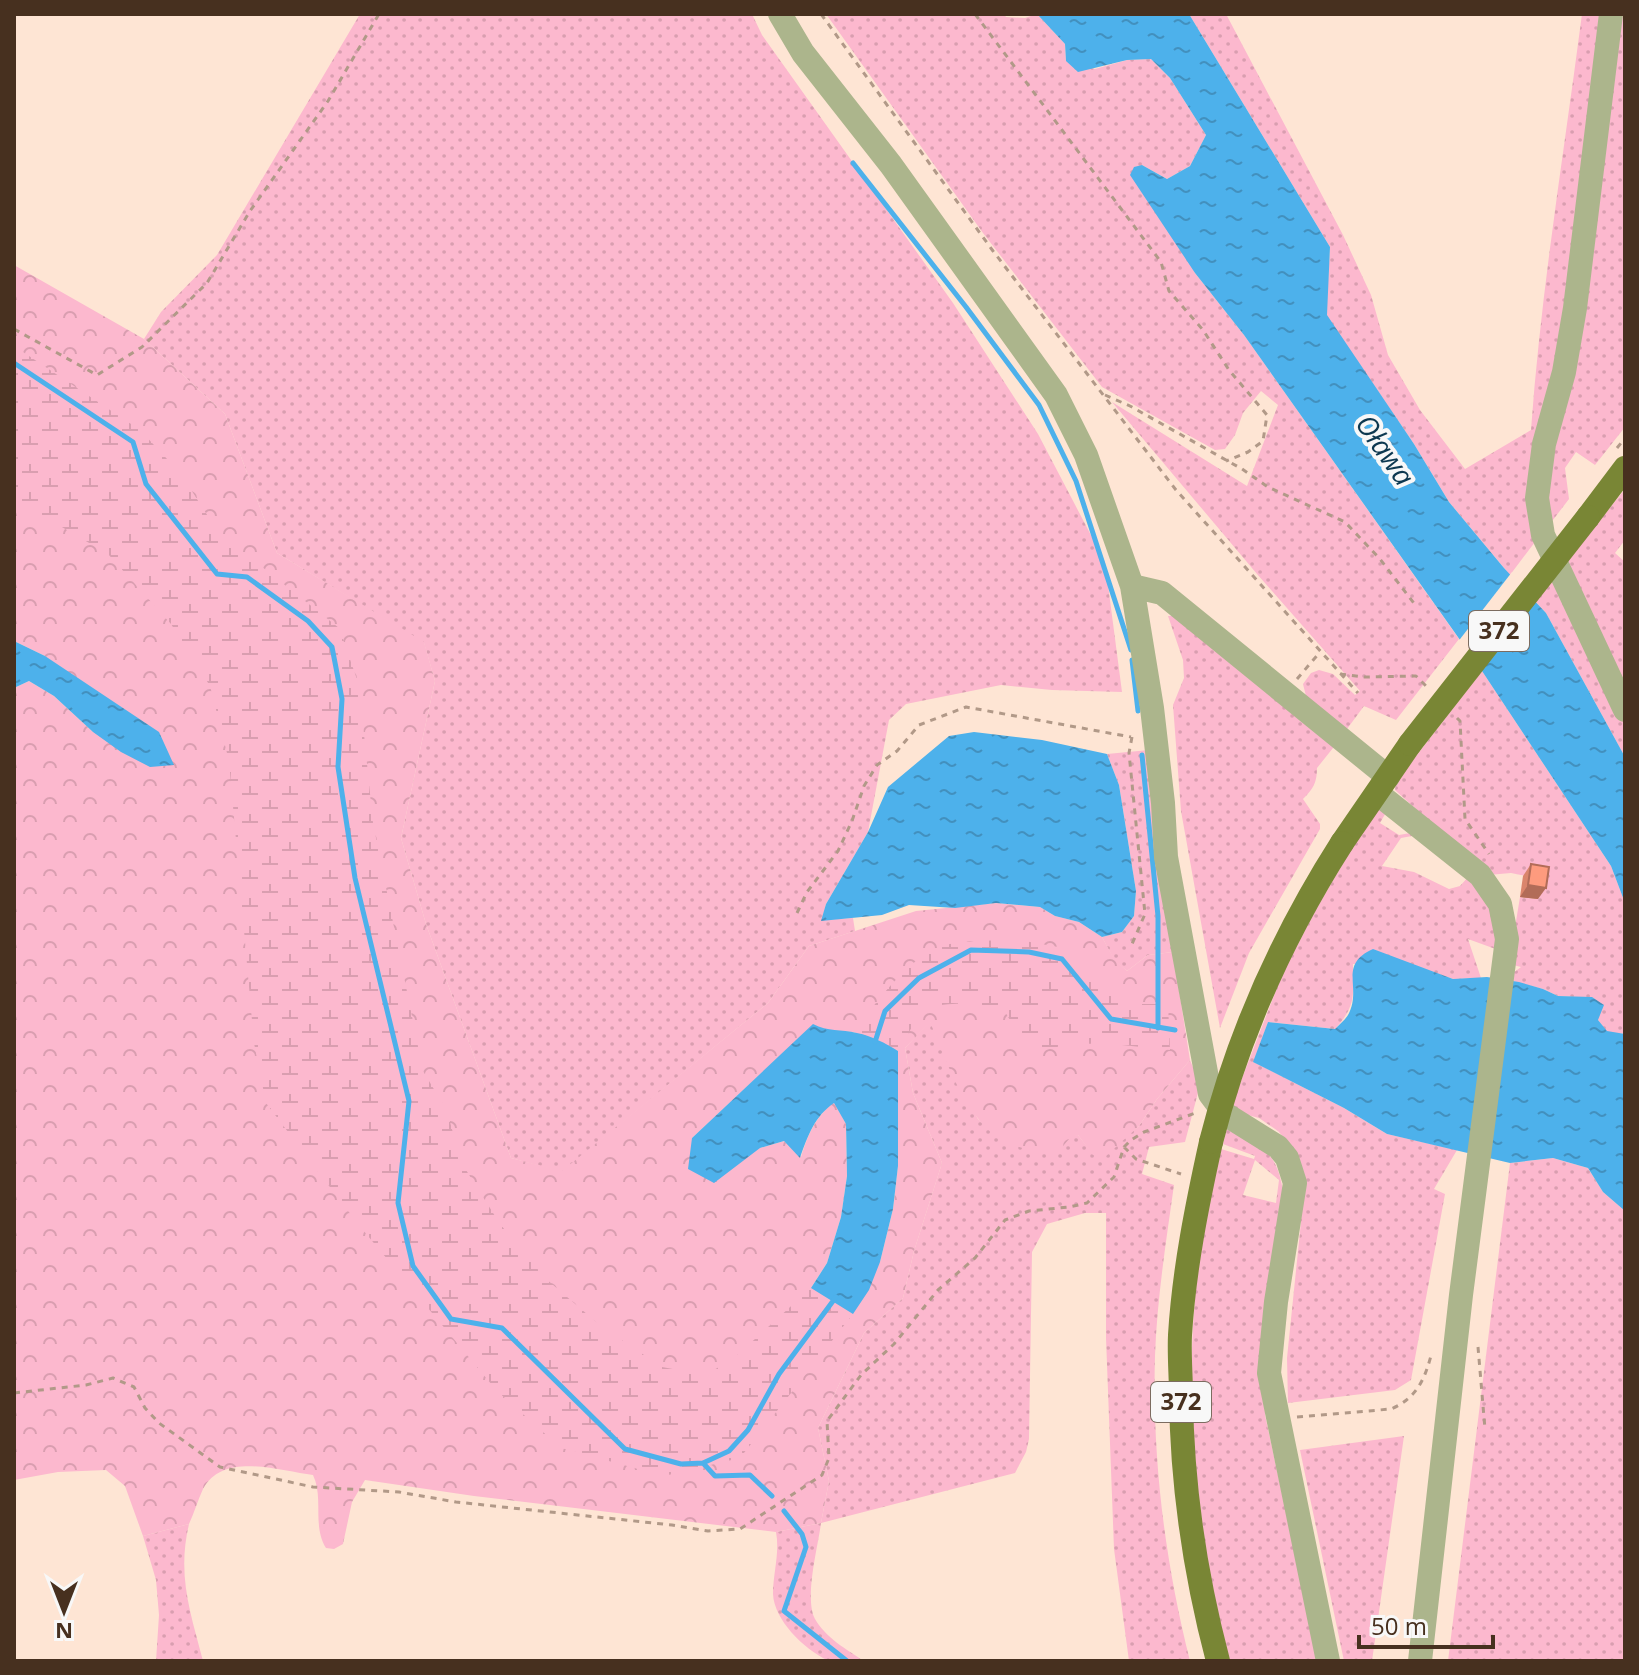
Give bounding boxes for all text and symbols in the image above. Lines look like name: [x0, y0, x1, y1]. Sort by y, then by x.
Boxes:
water label: Oława: [1348, 406, 1424, 493]
road number: 372: [1469, 611, 1529, 651]
road number: 372: [1151, 1382, 1211, 1422]
north arrow: [24, 1571, 104, 1651]
scale bar: [1359, 1599, 1493, 1649]
text: 50 m: [1371, 1609, 1427, 1642]
text: N: [55, 1617, 73, 1647]

